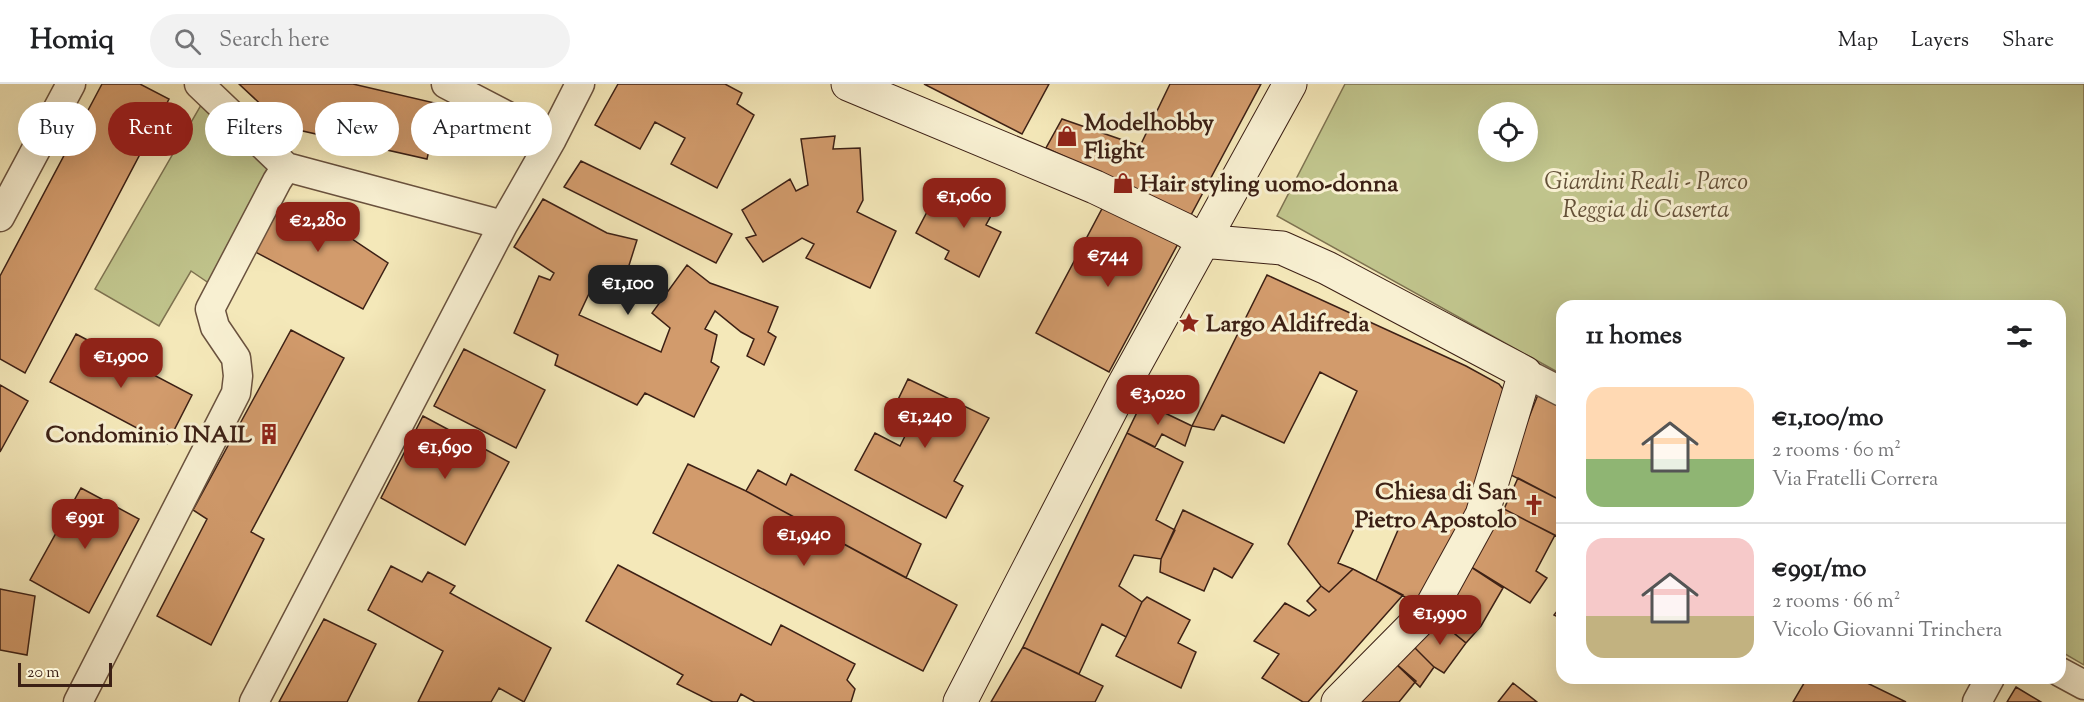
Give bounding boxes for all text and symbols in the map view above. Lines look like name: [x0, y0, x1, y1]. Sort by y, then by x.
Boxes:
search box: [150, 14, 570, 68]
text: Homiq: [30, 21, 114, 61]
icon: search: [171, 25, 204, 58]
text: Search here: [219, 25, 329, 57]
text: Map: [1838, 26, 1878, 56]
text: Layers: [1911, 26, 1969, 56]
text: Share: [2002, 26, 2054, 56]
chip: Buy: [18, 102, 96, 156]
chip: Rent: [108, 102, 193, 156]
chip: Filters: [205, 102, 303, 156]
chip: New: [315, 102, 399, 156]
chip: Apartment: [411, 102, 552, 156]
map controls: [1478, 102, 1538, 162]
button: locate: [1478, 102, 1538, 162]
place label: Modelhobby Flight: [1084, 107, 1214, 169]
shop icon: Modelhobby Flight: [1055, 124, 1079, 148]
park label: Giardini Reali - Parco Reggia di Caserta: [1544, 166, 1748, 228]
place label: Hair styling uomo-donna: [1140, 168, 1399, 202]
shop icon: Hair styling uomo-donna: [1111, 171, 1135, 195]
pin: €1,060: [915, 178, 1013, 229]
text: €1,060: [937, 183, 991, 212]
pin: €2,280: [269, 202, 367, 253]
text: €2,280: [290, 207, 346, 236]
pin: €744: [1072, 237, 1144, 288]
text: €744: [1087, 242, 1129, 271]
pin: €1,100: [579, 265, 677, 316]
text: €1,100: [602, 270, 654, 299]
place label: Largo Aldifreda: [1206, 308, 1370, 342]
place icon: Largo Aldifreda: [1177, 311, 1201, 335]
text: 11 homes: [1586, 318, 1682, 355]
icon: filters: [2003, 320, 2036, 353]
pin: €1,900: [72, 338, 170, 389]
text: €1,900: [94, 343, 148, 372]
pin: €3,020: [1109, 375, 1207, 426]
text: €3,020: [1130, 380, 1186, 409]
pin: €1,240: [876, 398, 974, 449]
text: €1,100/mo: [1772, 400, 1883, 437]
text: €1,240: [898, 403, 952, 432]
icon: home: [1634, 411, 1706, 483]
place label: Condominio INAIL: [46, 419, 253, 453]
building icon: Condominio INAIL: [257, 422, 281, 446]
pin: €1,690: [396, 429, 494, 480]
text: €1,690: [418, 434, 472, 463]
text: 2 rooms · 60 m²: [1772, 437, 1901, 466]
text: Via Fratelli Correra: [1772, 466, 1938, 495]
place label: Chiesa di San Pietro Apostolo: [1355, 476, 1518, 538]
church icon: Chiesa di San Pietro Apostolo: [1522, 493, 1546, 517]
pin: €991: [49, 499, 121, 550]
text: €991: [66, 504, 104, 533]
pin: €1,940: [755, 516, 853, 567]
text: €1,940: [777, 521, 831, 550]
text: €991/mo: [1772, 551, 1867, 588]
icon: home: [1634, 562, 1706, 634]
text: 2 rooms · 66 m²: [1772, 588, 1900, 617]
pin: €1,990: [1391, 595, 1489, 646]
text: €1,990: [1413, 600, 1467, 629]
text: Vicolo Giovanni Trinchera: [1772, 617, 2002, 646]
scale bar: [18, 660, 112, 688]
text: 20 m: [27, 662, 60, 685]

